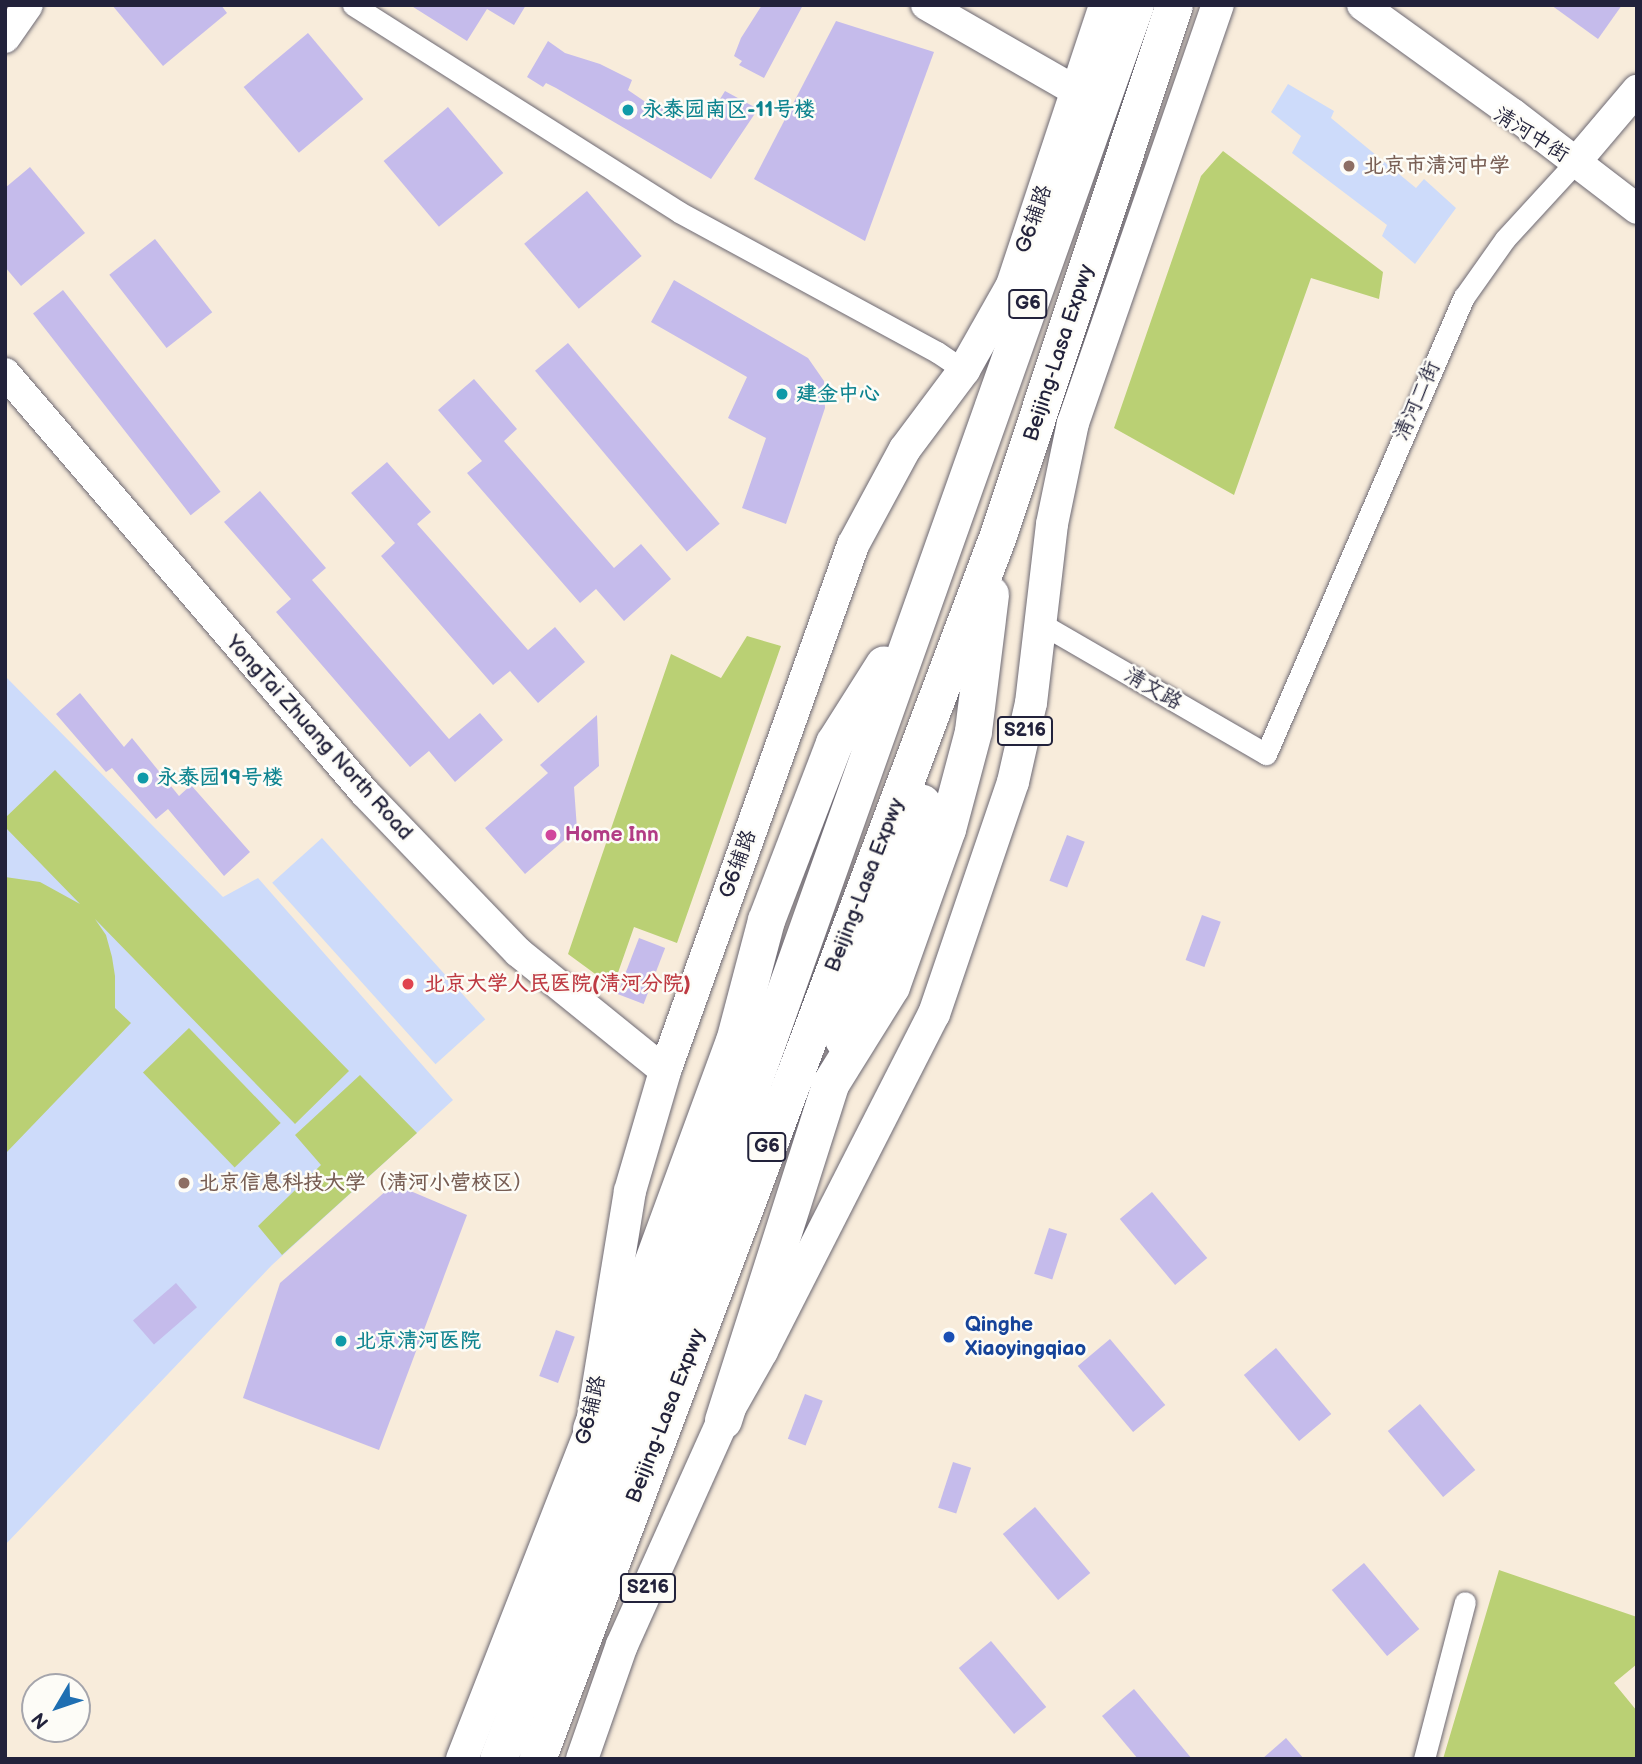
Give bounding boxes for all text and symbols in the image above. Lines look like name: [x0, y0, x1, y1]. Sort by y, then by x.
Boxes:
place label: 永泰园南区-11号楼: [642, 97, 815, 123]
marker: 永泰园南区-11号楼: [620, 102, 636, 118]
street label: 清河中街: [1489, 102, 1573, 168]
place label: 北京市清河中学: [1363, 153, 1510, 179]
marker: 北京市清河中学: [1341, 158, 1357, 174]
street label: G6辅路: [1011, 182, 1057, 256]
street label: Beijing-Lasa Expwy: [1019, 261, 1099, 445]
road number: G6: [1007, 288, 1049, 320]
street label: 清河二街: [1388, 358, 1446, 444]
place label: 建金中心: [796, 381, 880, 407]
marker: 建金中心: [774, 386, 790, 402]
street label: YongTai Zhuang North Road: [220, 630, 418, 846]
street label: 清文路: [1119, 662, 1187, 716]
road number: S216: [995, 716, 1055, 746]
place label: 永泰园19号楼: [157, 765, 283, 791]
marker: 永泰园19号楼: [135, 770, 151, 786]
street label: Beijing-Lasa Expwy: [820, 794, 910, 976]
place label: Home Inn: [565, 822, 659, 848]
marker: Home Inn: [543, 827, 559, 843]
street label: G6辅路: [714, 827, 762, 901]
place label: 北京大学人民医院(清河分院): [424, 971, 691, 997]
marker: 北京大学人民医院(清河分院): [398, 974, 418, 994]
road number: G6: [746, 1132, 788, 1162]
place label: 北京信息科技大学（清河小营校区）: [198, 1170, 534, 1196]
marker: 北京信息科技大学（清河小营校区）: [176, 1175, 192, 1191]
place label: Qinghe Xiaoyingqiao: [965, 1312, 1086, 1362]
street label: Beijing-Lasa Expwy: [621, 1325, 711, 1507]
marker: Qinghe Xiaoyingqiao: [939, 1327, 959, 1347]
place label: 北京清河医院: [355, 1328, 481, 1354]
marker: 北京清河医院: [333, 1333, 349, 1349]
street label: G6辅路: [571, 1373, 611, 1447]
road number: S216: [618, 1572, 678, 1604]
north arrow: [21, 1673, 91, 1743]
text: N: [27, 1707, 54, 1733]

